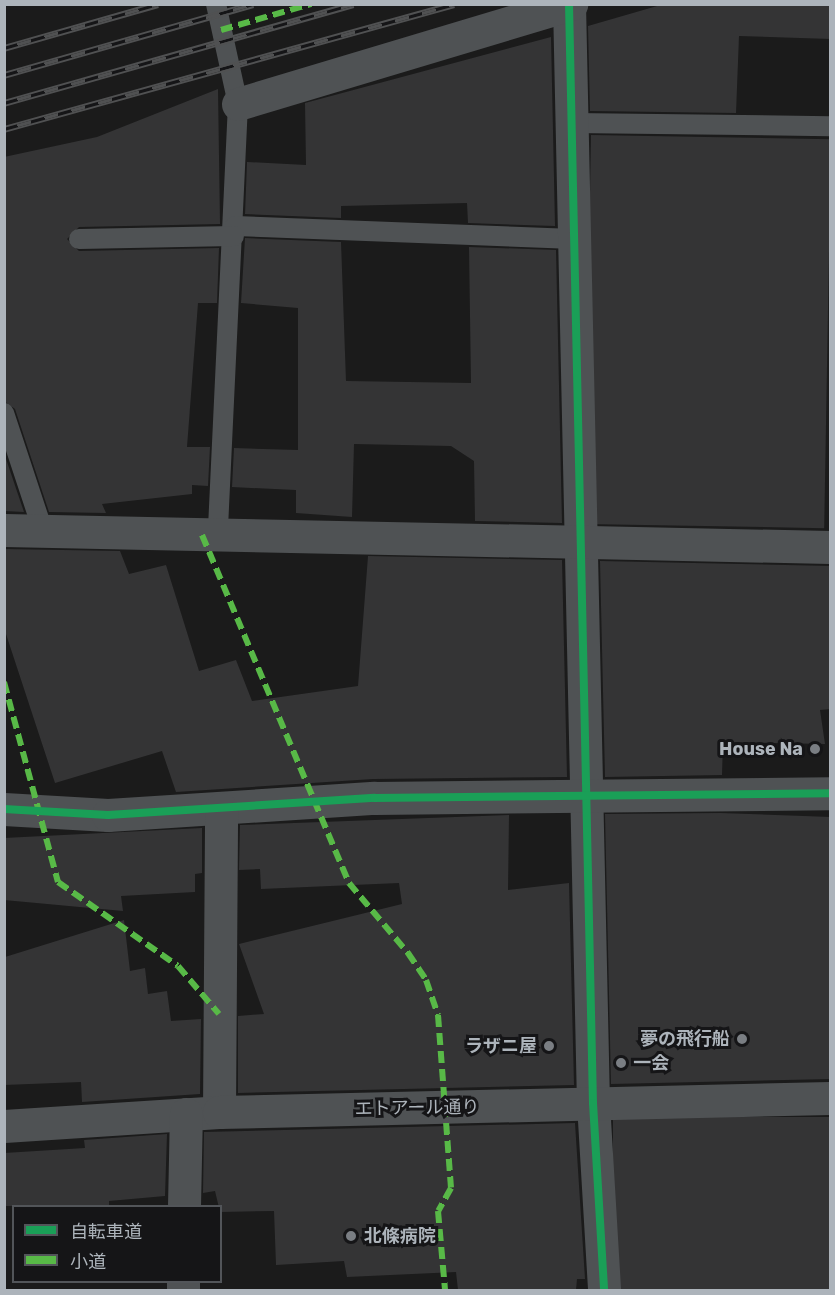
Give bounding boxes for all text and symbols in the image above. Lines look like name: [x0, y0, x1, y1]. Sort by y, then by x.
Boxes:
place label: House Na: [719, 738, 803, 760]
marker: House Na: [808, 742, 822, 756]
place label: 夢の飛行船: [640, 1028, 730, 1050]
marker: 夢の飛行船: [735, 1032, 749, 1046]
place label: ラザニ屋: [465, 1035, 537, 1057]
marker: ラザニ屋: [542, 1039, 556, 1053]
place label: 一会: [633, 1052, 669, 1074]
marker: 一会: [614, 1056, 628, 1070]
street label: エトアール通り: [354, 1096, 480, 1120]
legend: [12, 1205, 222, 1283]
text: 自転車道: [70, 1221, 142, 1243]
place label: 北條病院: [364, 1225, 436, 1247]
marker: 北條病院: [342, 1227, 360, 1245]
text: 小道: [70, 1251, 106, 1273]

